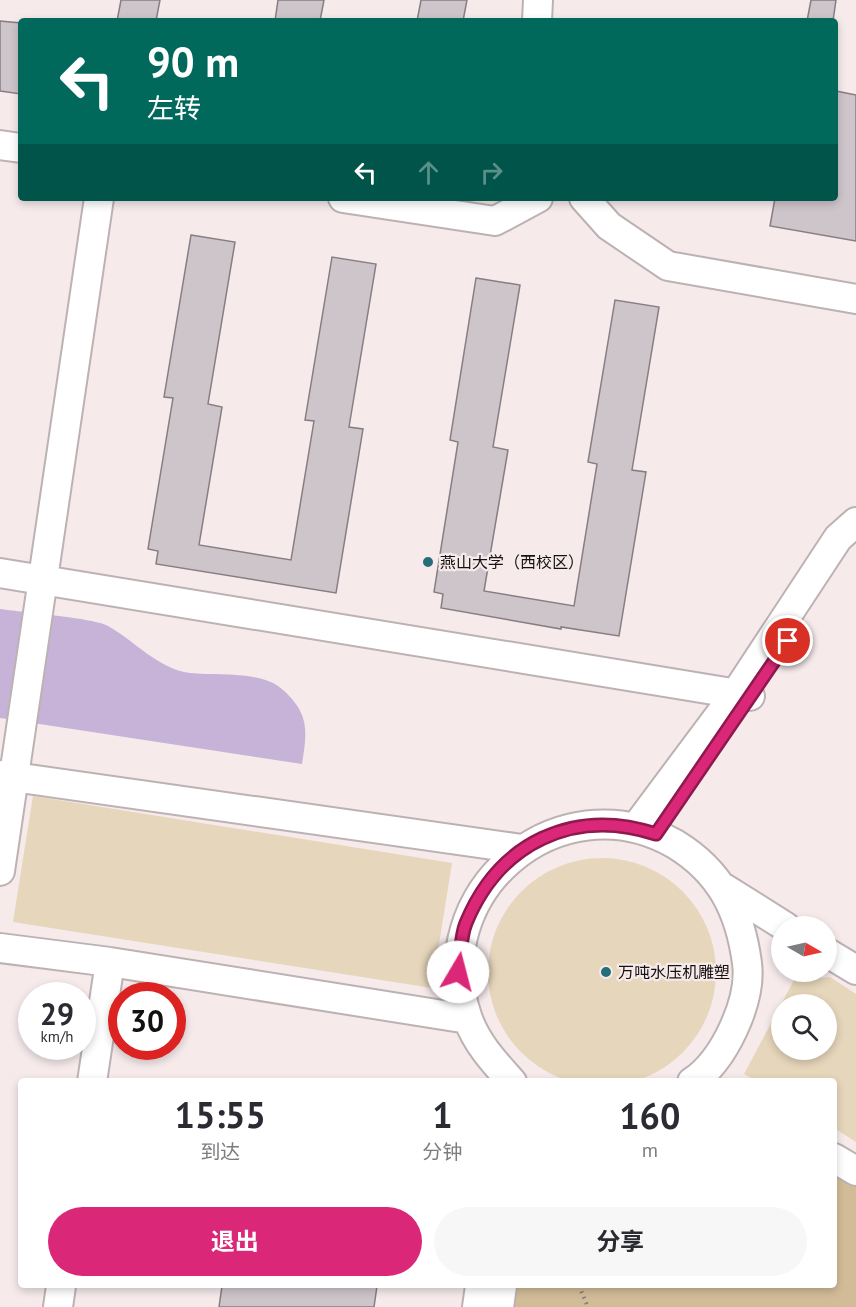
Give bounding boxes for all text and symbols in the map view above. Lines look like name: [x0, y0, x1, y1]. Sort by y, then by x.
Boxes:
text: 90 m: [147, 34, 239, 89]
icon: left: [48, 42, 126, 120]
text: 左转: [147, 91, 201, 125]
icon: left: [349, 156, 382, 189]
icon: ahead: [412, 156, 445, 189]
icon: right: [475, 156, 508, 189]
place label: 燕山大学（西校区）: [440, 552, 584, 572]
marker: 燕山大学（西校区）: [421, 555, 435, 569]
pin: [762, 615, 813, 666]
icon: arrive: [771, 624, 804, 657]
north arrow: [771, 916, 837, 982]
map controls: [771, 916, 837, 1060]
position arrow: [426, 940, 490, 1004]
place label: 万吨水压机雕塑: [618, 962, 730, 982]
marker: 万吨水压机雕塑: [599, 965, 613, 979]
speed limit sign: 30: [108, 982, 186, 1060]
text: 29: [40, 994, 74, 1033]
button: search: [771, 994, 837, 1060]
text: km/h: [41, 1027, 73, 1046]
text: 15:55: [175, 1091, 266, 1138]
text: 1: [432, 1091, 453, 1138]
text: 160: [619, 1092, 680, 1139]
text: m: [642, 1137, 658, 1163]
text: 到达: [200, 1139, 240, 1165]
text: 分钟: [423, 1139, 463, 1165]
button: 退出: [48, 1207, 422, 1276]
button: 分享: [434, 1207, 807, 1276]

